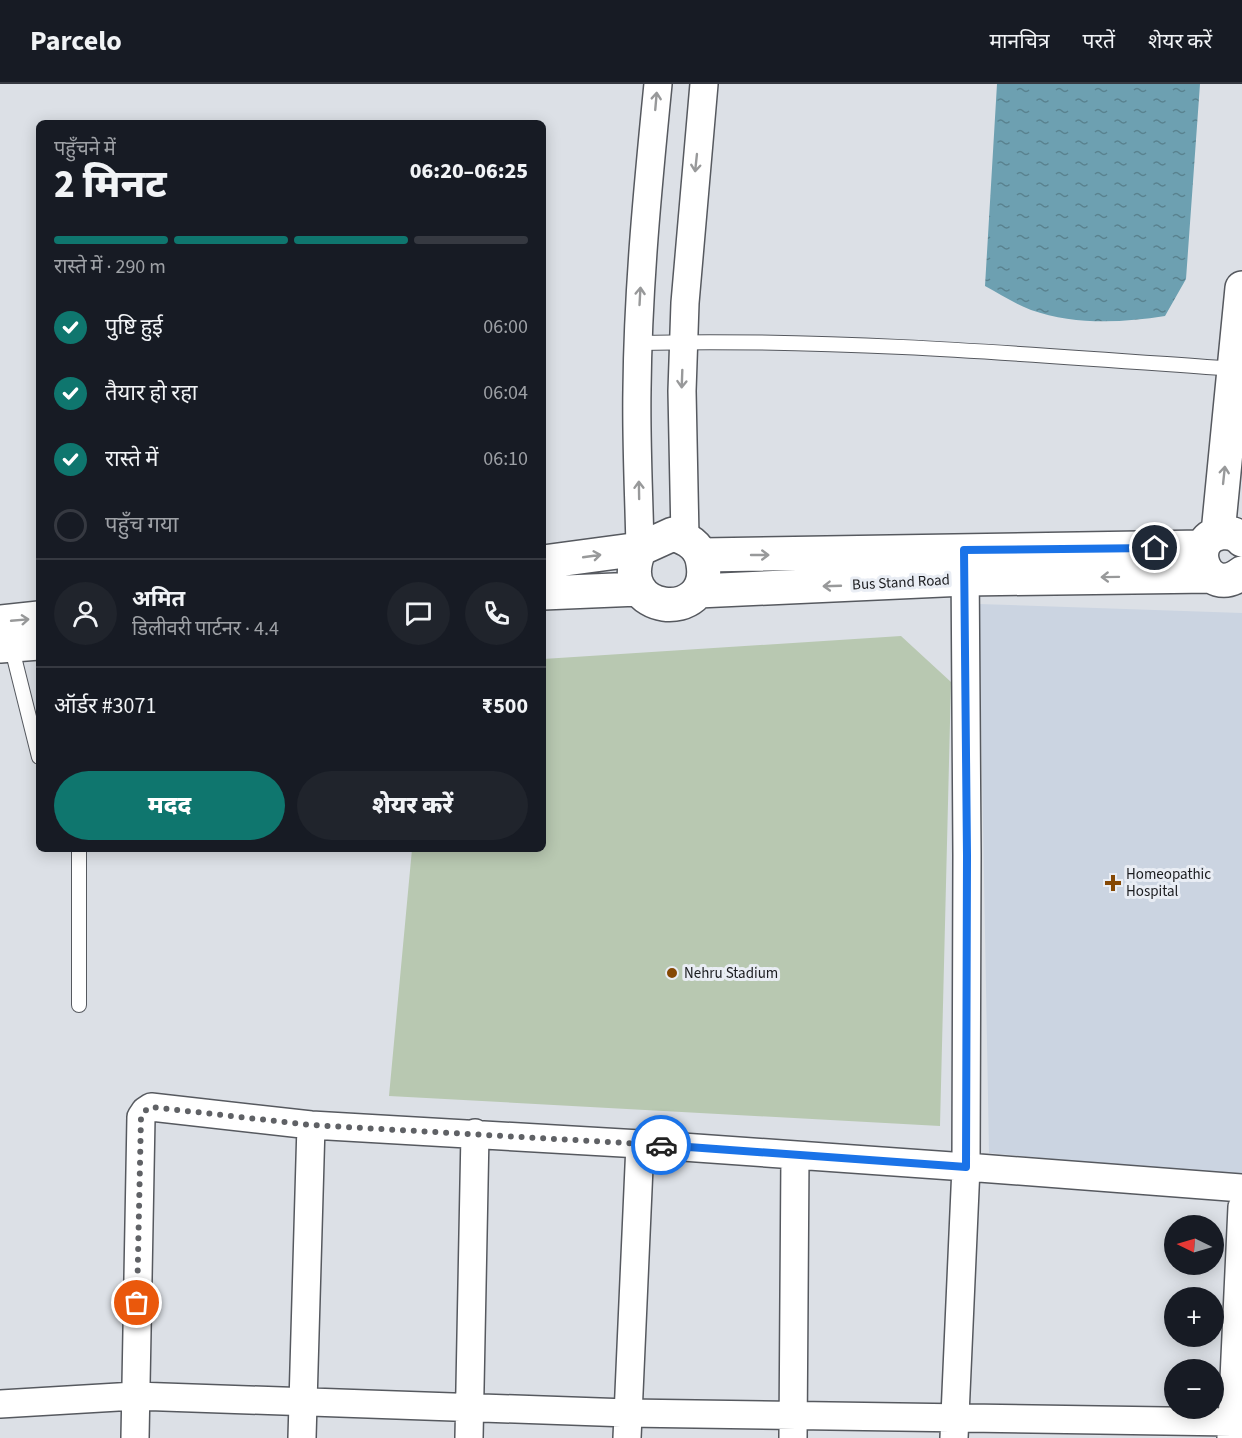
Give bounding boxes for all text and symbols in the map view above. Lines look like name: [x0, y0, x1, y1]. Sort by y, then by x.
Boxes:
text: Parcelo: [30, 21, 122, 61]
text: मानचित्र: [990, 26, 1050, 56]
text: परतें: [1083, 26, 1115, 56]
text: शेयर करें: [1148, 26, 1212, 56]
one-way arrow: [651, 92, 662, 112]
text: पहुँचने में: [54, 135, 116, 163]
one-way arrow: [690, 153, 701, 173]
text: 06:20–06:25: [410, 155, 528, 187]
text: 2 मिनट: [54, 157, 167, 213]
text: रास्ते में · 290 m: [54, 253, 166, 281]
one-way arrow: [635, 286, 646, 306]
icon: check: [54, 311, 87, 344]
text: पुष्टि हुई: [105, 311, 163, 343]
text: 06:00: [483, 313, 528, 341]
one-way arrow: [677, 368, 688, 388]
icon: check: [54, 377, 87, 410]
text: तैयार हो रहा: [105, 377, 198, 409]
text: 06:04: [483, 379, 528, 407]
icon: check: [54, 443, 87, 476]
text: रास्ते में: [105, 443, 158, 475]
text: 06:10: [483, 445, 528, 473]
one-way arrow: [1219, 465, 1230, 485]
one-way arrow: [633, 481, 645, 501]
text: पहुँच गया: [105, 509, 178, 541]
pin: [1129, 522, 1180, 573]
icon: home: [1138, 531, 1171, 564]
one-way arrow: [750, 549, 770, 561]
one-way arrow: [581, 550, 601, 561]
street label: Bus Stand Road: [852, 569, 950, 596]
one-way arrow: [1101, 572, 1121, 583]
one-way arrow: [822, 580, 842, 591]
button: person: [54, 582, 117, 645]
button: chat: [387, 582, 450, 645]
button: phone: [465, 582, 528, 645]
text: अमित: [132, 583, 185, 615]
one-way arrow: [9, 614, 29, 625]
text: डिलीवरी पार्टनर · 4.4: [132, 615, 279, 643]
text: ऑर्डर #3071: [54, 690, 156, 722]
text: ₹500: [482, 690, 528, 722]
button: मदद: [54, 771, 285, 840]
button: शेयर करें: [297, 771, 528, 840]
place label: Homeopathic Hospital: [1126, 864, 1211, 902]
marker: Homeopathic Hospital: [1104, 874, 1122, 892]
place label: Nehru Stadium: [684, 963, 778, 984]
marker: Nehru Stadium: [665, 966, 679, 980]
courier: [631, 1115, 691, 1175]
icon: car: [645, 1129, 678, 1162]
north arrow: [1164, 1215, 1224, 1275]
map controls: [1164, 1215, 1224, 1419]
pin: [111, 1277, 162, 1328]
icon: bag: [120, 1286, 153, 1319]
button: +: [1164, 1287, 1224, 1347]
button: −: [1164, 1359, 1224, 1419]

